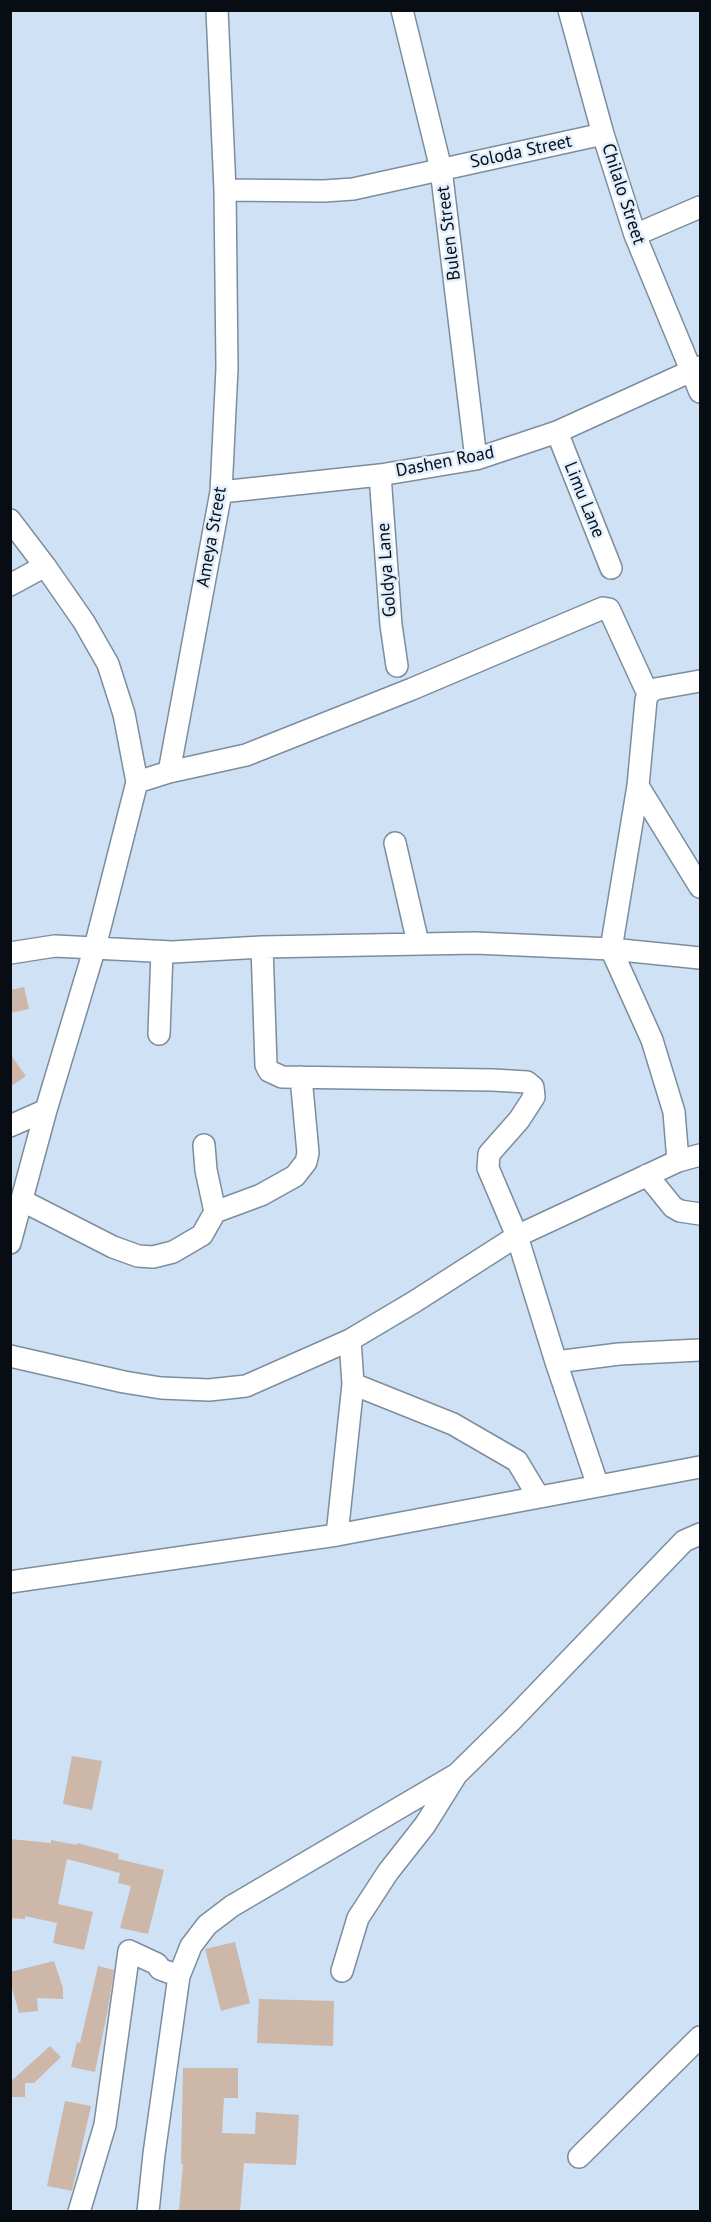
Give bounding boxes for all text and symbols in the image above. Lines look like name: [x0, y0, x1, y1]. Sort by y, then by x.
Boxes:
street label: Soloda Street: [468, 131, 574, 173]
street label: Chilalo Street: [597, 141, 649, 247]
street label: Bulen Street: [432, 184, 466, 282]
street label: Dashen Road: [394, 442, 496, 482]
street label: Limu Lane: [559, 459, 609, 541]
street label: Ameya Street: [193, 485, 231, 589]
street label: Goldya Lane: [373, 522, 401, 618]

